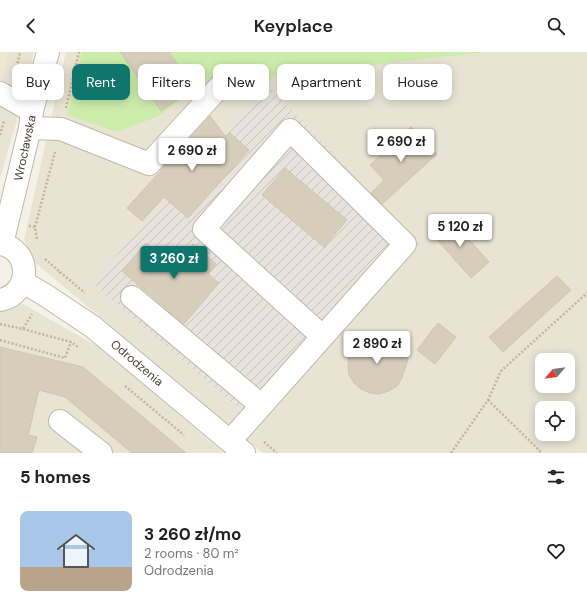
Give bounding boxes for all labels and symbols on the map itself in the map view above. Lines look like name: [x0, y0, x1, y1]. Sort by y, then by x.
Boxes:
street label: Wrocławska: [10, 114, 40, 182]
pin: 2 690 zł: [360, 129, 442, 163]
pin: 2 690 zł: [151, 138, 233, 172]
pin: 5 120 zł: [419, 214, 501, 248]
pin: 3 260 zł: [133, 246, 215, 280]
pin: 2 890 zł: [336, 331, 418, 365]
street label: Odrodzenia: [107, 336, 167, 390]
north arrow: [535, 353, 575, 393]

